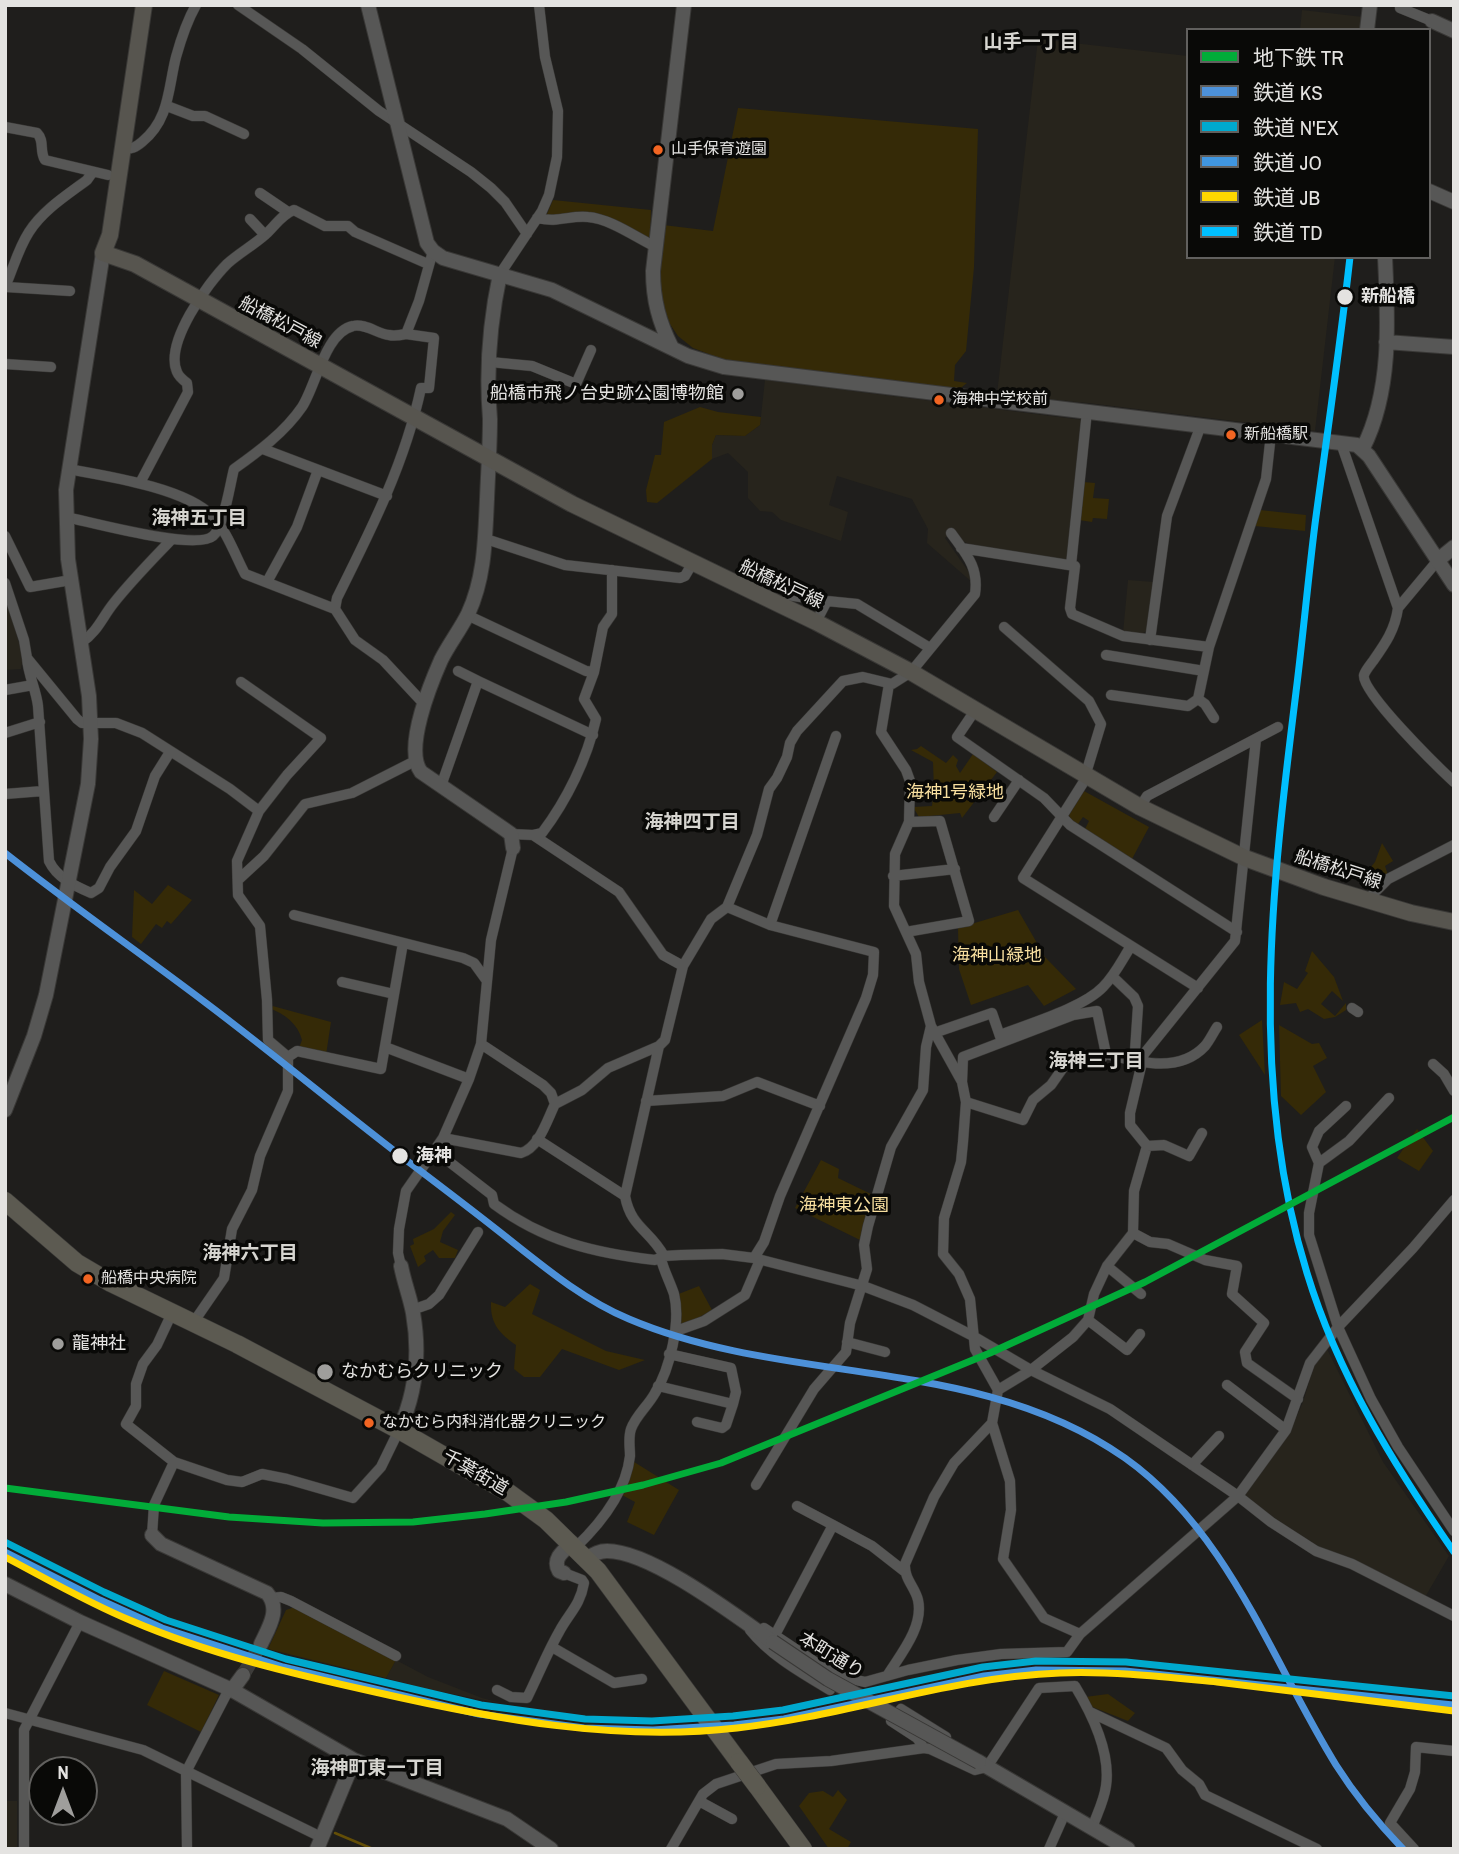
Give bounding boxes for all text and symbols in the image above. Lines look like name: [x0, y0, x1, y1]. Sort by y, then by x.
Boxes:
legend: [1186, 28, 1431, 259]
district label: 山手一丁目: [984, 32, 1078, 54]
text: 地下鉄 TR: [1253, 43, 1344, 72]
text: 鉄道 KS: [1253, 78, 1323, 107]
text: 鉄道 N'EX: [1253, 113, 1339, 142]
place label: 山手保育遊園: [671, 140, 767, 160]
marker: 山手保育遊園: [651, 143, 665, 157]
text: 鉄道 JO: [1253, 148, 1322, 177]
text: 鉄道 JB: [1253, 183, 1320, 212]
text: 鉄道 TD: [1253, 218, 1323, 247]
place label: 新船橋: [1361, 286, 1415, 308]
marker: 新船橋: [1335, 287, 1355, 307]
street label: 船橋松戸線: [235, 292, 325, 354]
place label: 船橋市飛ノ台史跡公園博物館: [490, 383, 724, 405]
marker: 船橋市飛ノ台史跡公園博物館: [730, 386, 746, 402]
place label: 海神中学校前: [952, 390, 1048, 410]
marker: 海神中学校前: [932, 393, 946, 407]
place label: 新船橋駅: [1244, 425, 1308, 445]
marker: 新船橋駅: [1224, 428, 1238, 442]
district label: 海神五丁目: [152, 508, 246, 530]
street label: 船橋松戸線: [736, 556, 826, 614]
park label: 海神1号緑地: [906, 782, 1004, 804]
district label: 海神四丁目: [645, 812, 739, 834]
street label: 船橋松戸線: [1292, 846, 1384, 894]
park label: 海神山緑地: [952, 945, 1042, 967]
district label: 海神三丁目: [1049, 1051, 1143, 1073]
place label: 海神: [416, 1145, 452, 1167]
marker: 海神: [390, 1146, 410, 1166]
park label: 海神東公園: [799, 1195, 889, 1217]
district label: 海神六丁目: [203, 1243, 297, 1265]
place label: 船橋中央病院: [101, 1269, 197, 1289]
marker: 船橋中央病院: [81, 1272, 95, 1286]
place label: 龍神社: [72, 1333, 126, 1355]
marker: 龍神社: [50, 1336, 66, 1352]
place label: なかむらクリニック: [341, 1361, 503, 1383]
marker: なかむらクリニック: [315, 1362, 335, 1382]
place label: なかむら内科消化器クリニック: [382, 1413, 606, 1433]
marker: なかむら内科消化器クリニック: [362, 1416, 376, 1430]
street label: 千葉街道: [438, 1446, 512, 1500]
street label: 本町通り: [795, 1628, 867, 1684]
north arrow: [28, 1756, 98, 1826]
district label: 海神町東一丁目: [311, 1758, 443, 1780]
text: N: [57, 1759, 69, 1785]

